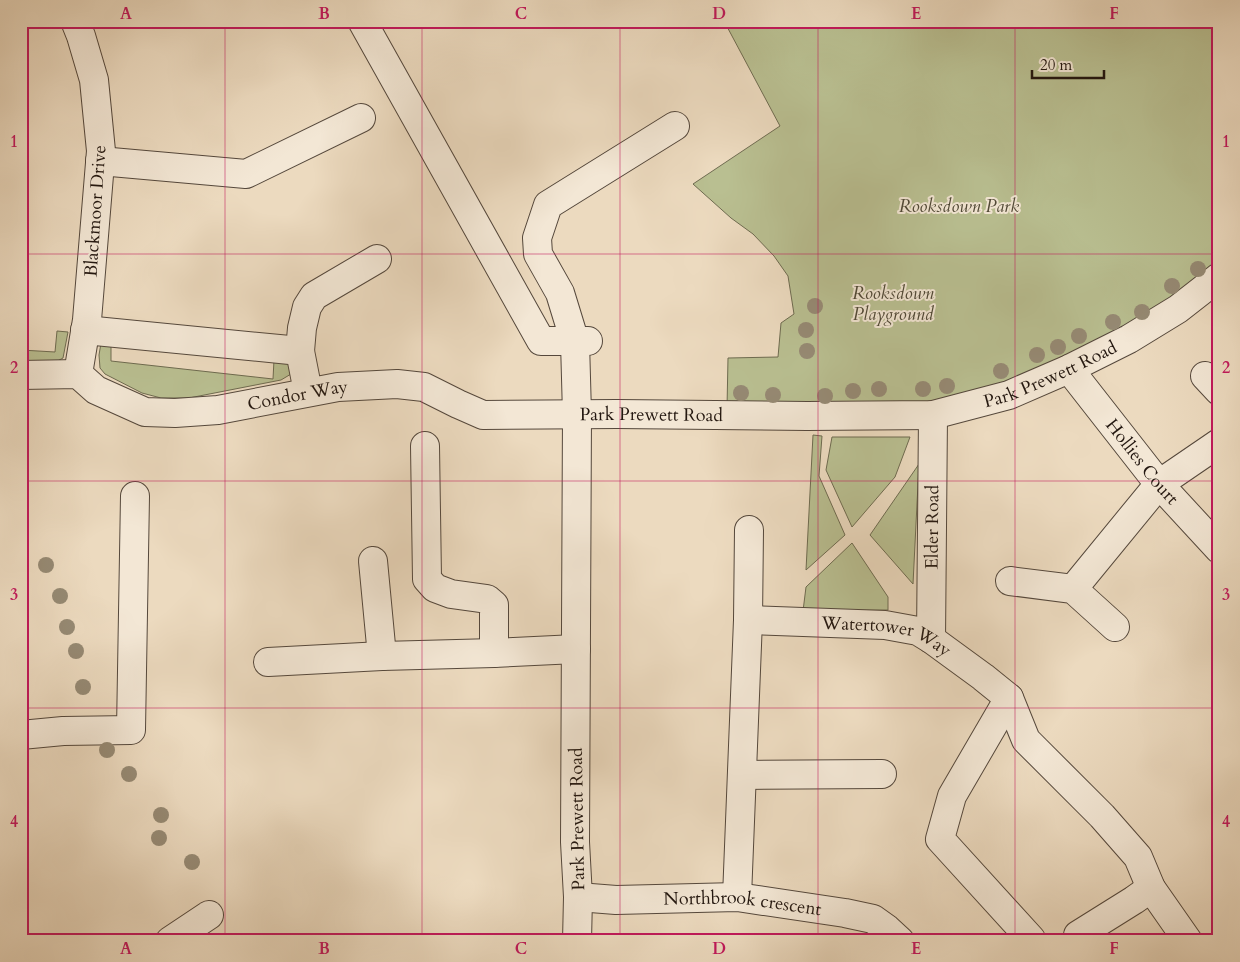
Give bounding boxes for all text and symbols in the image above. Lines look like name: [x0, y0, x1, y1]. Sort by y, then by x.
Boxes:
text: A: [120, 3, 132, 25]
text: B: [318, 3, 330, 25]
text: C: [515, 3, 527, 25]
text: D: [712, 3, 726, 25]
text: E: [911, 3, 921, 25]
text: F: [1109, 3, 1119, 25]
scale bar: [1032, 48, 1105, 80]
text: 20 m: [1040, 55, 1072, 75]
text: 1: [10, 131, 18, 153]
text: 1: [1222, 131, 1230, 153]
street label: Blackmoor Drive: [78, 144, 113, 278]
park label: Rooksdown Park: [899, 194, 1019, 219]
park label: Rooksdown Playground: [852, 281, 935, 327]
street label: Park Prewett Road: [981, 335, 1122, 414]
text: 2: [10, 357, 18, 379]
text: 2: [1222, 357, 1230, 379]
street label: Condor Way: [245, 374, 349, 417]
street label: Park Prewett Road: [580, 402, 724, 428]
street label: Hollies Court: [1100, 414, 1184, 511]
street label: Elder Road: [920, 484, 945, 569]
text: 3: [10, 584, 18, 606]
text: 3: [1222, 584, 1230, 606]
street label: Watertower Way: [820, 611, 957, 663]
street label: Park Prewett Road: [564, 747, 591, 891]
text: 4: [10, 811, 18, 833]
text: 4: [1222, 811, 1230, 833]
street label: Northbrook crescent: [663, 885, 823, 922]
text: A: [120, 938, 132, 960]
text: B: [318, 938, 330, 960]
text: C: [515, 938, 527, 960]
text: D: [712, 938, 726, 960]
text: E: [911, 938, 921, 960]
text: F: [1109, 938, 1119, 960]

